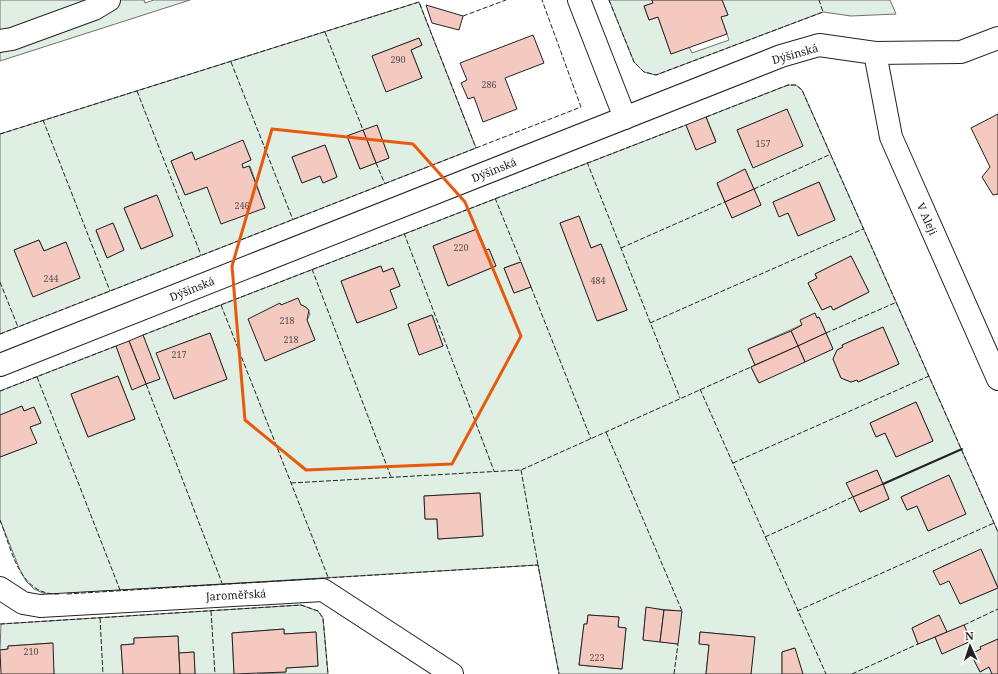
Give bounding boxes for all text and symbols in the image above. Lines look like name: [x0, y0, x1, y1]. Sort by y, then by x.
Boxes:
street label: Dýšinská: [770, 40, 820, 67]
house number: 290: [390, 53, 406, 66]
house number: 286: [481, 78, 497, 91]
house number: 157: [755, 137, 771, 150]
street label: Dýšinská: [469, 154, 519, 185]
house number: 246: [234, 199, 250, 212]
street label: V Aleji: [914, 200, 941, 238]
house number: 220: [453, 241, 469, 254]
house number: 244: [43, 272, 59, 285]
street label: Dýšinská: [167, 273, 217, 304]
house number: 484: [590, 274, 606, 287]
house number: 218: [279, 314, 295, 327]
house number: 218: [283, 333, 299, 346]
house number: 217: [171, 348, 187, 361]
street label: Jaroměřská: [204, 585, 267, 604]
north arrow: [950, 626, 990, 666]
text: N: [965, 628, 975, 643]
house number: 210: [23, 645, 39, 658]
house number: 223: [589, 651, 605, 664]

